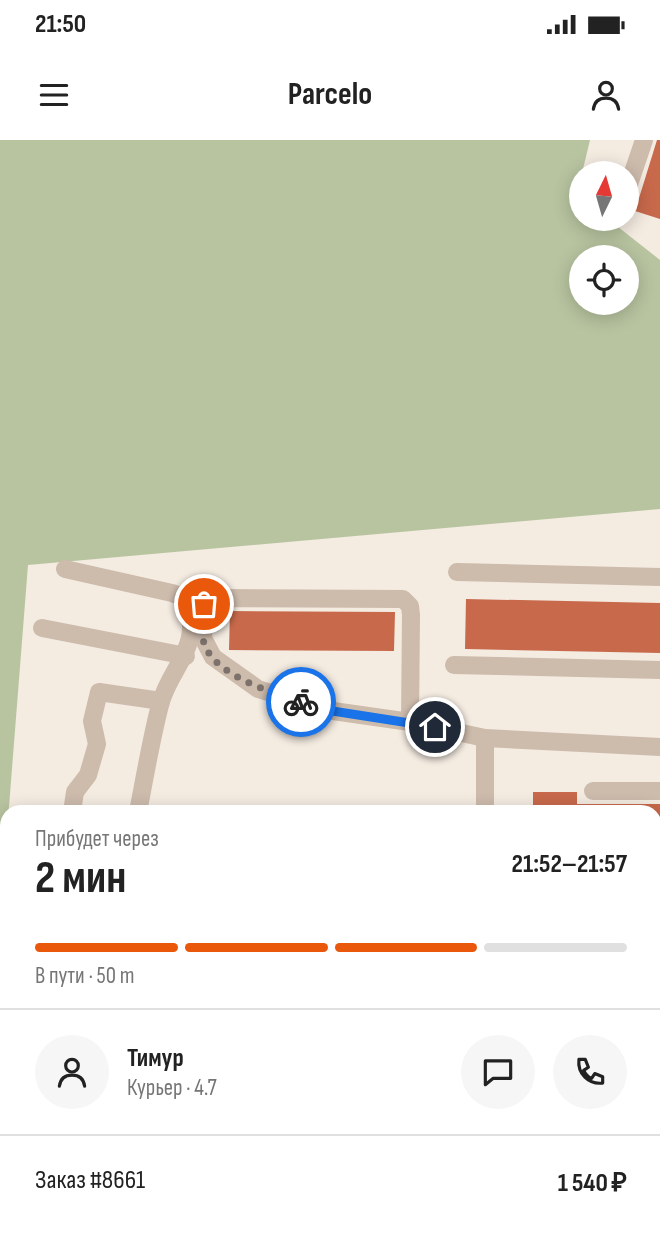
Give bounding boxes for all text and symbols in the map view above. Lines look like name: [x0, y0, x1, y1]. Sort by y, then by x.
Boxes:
text: 21:50: [35, 9, 86, 40]
text: Parcelo: [288, 75, 372, 114]
icon: menu: [35, 76, 73, 114]
icon: person: [587, 76, 625, 114]
north arrow: [569, 161, 639, 231]
map controls: [569, 161, 639, 315]
button: locate: [569, 245, 639, 315]
pin: [174, 574, 234, 634]
icon: bag: [185, 585, 223, 623]
courier: [266, 667, 336, 737]
icon: bike: [282, 683, 320, 721]
pin: [405, 697, 465, 757]
icon: home: [416, 708, 454, 746]
text: Прибудет через: [35, 825, 159, 853]
text: 21:52–21:57: [512, 849, 627, 880]
text: 2 мин: [35, 851, 126, 906]
text: В пути · 50 m: [35, 962, 135, 990]
button: person: [35, 1035, 109, 1109]
button: chat: [461, 1035, 535, 1109]
button: phone: [553, 1035, 627, 1109]
text: Тимур: [127, 1043, 184, 1074]
text: Курьер · 4.7: [127, 1074, 217, 1102]
text: Заказ #8661: [35, 1165, 145, 1196]
text: 1 540 ₽: [558, 1168, 627, 1199]

